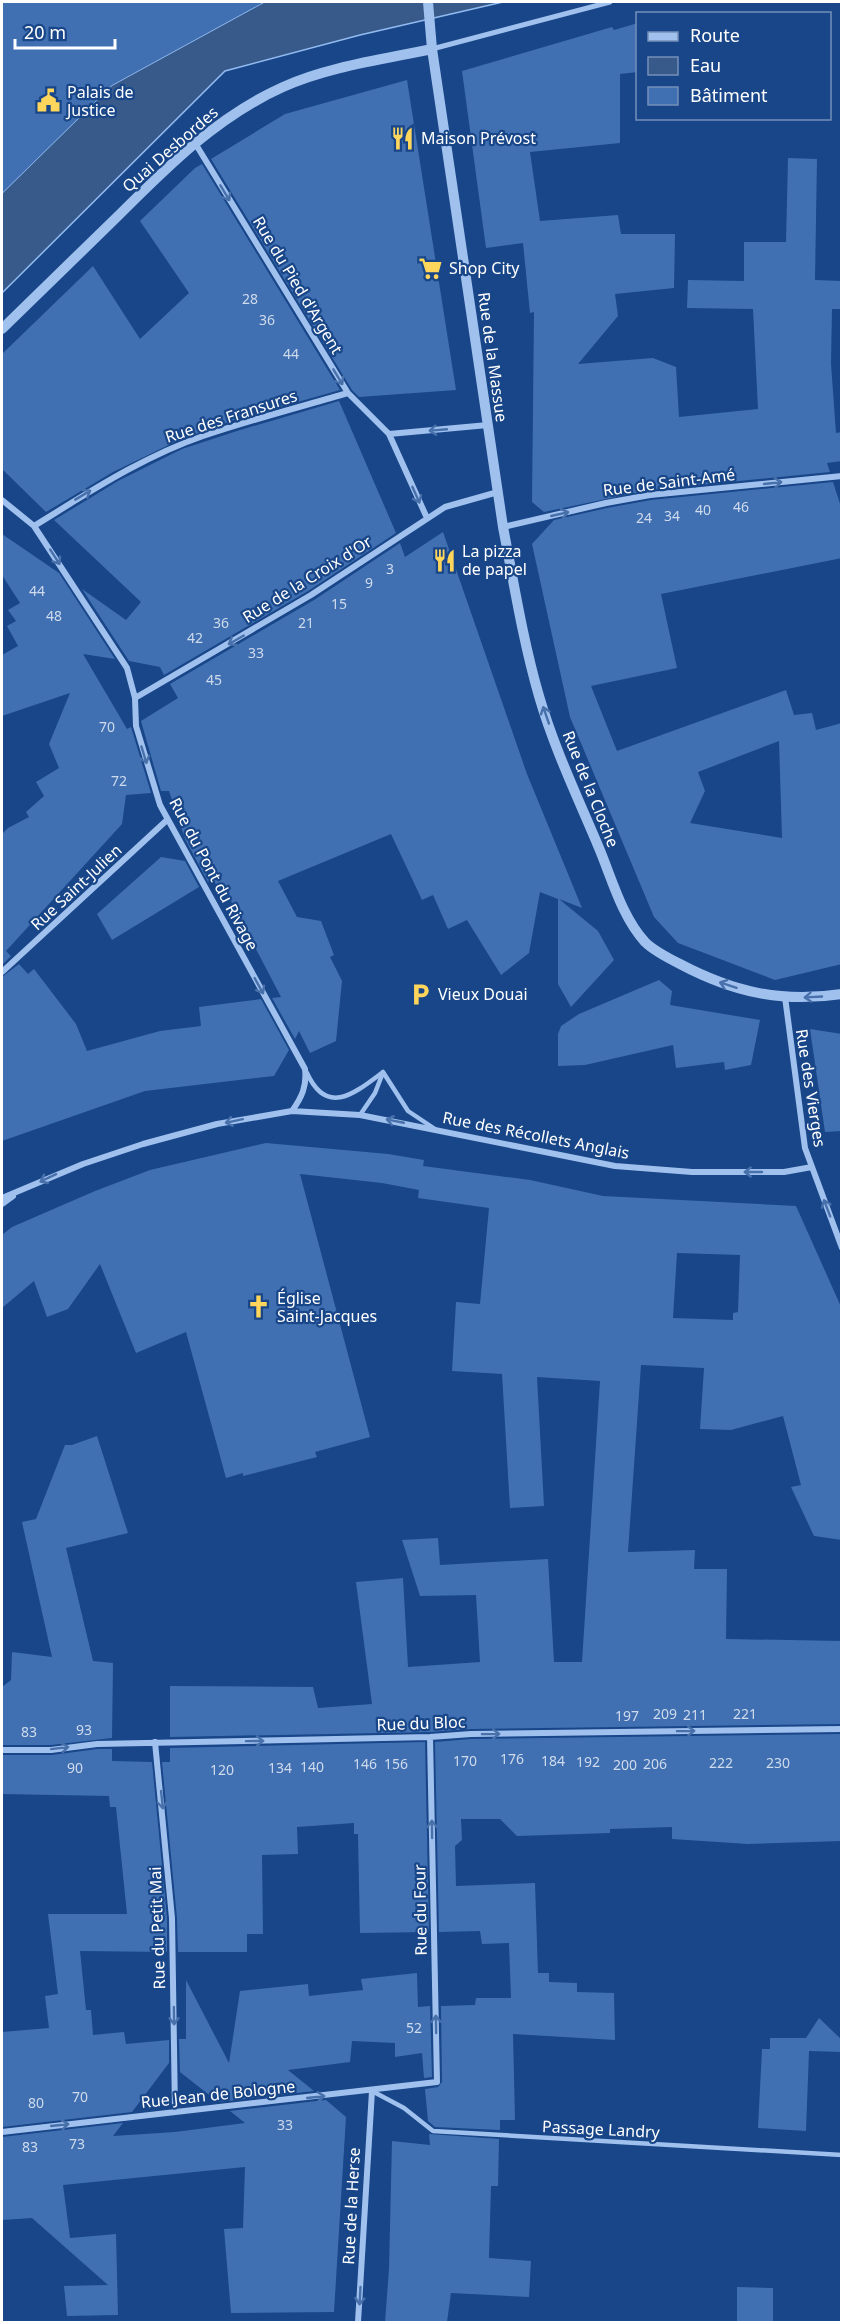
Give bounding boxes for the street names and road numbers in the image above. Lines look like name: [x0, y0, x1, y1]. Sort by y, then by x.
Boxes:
street label: Quai Desbordes: [117, 101, 223, 197]
street label: Rue du Pied d'Argent: [248, 212, 348, 358]
street label: Rue de la Massue: [473, 291, 513, 423]
street label: Rue des Fransures: [162, 384, 300, 448]
street label: Rue de Saint-Amé: [602, 463, 736, 501]
street label: Rue de la Croix d'Or: [238, 530, 376, 628]
street label: Rue de la Cloche: [558, 727, 624, 851]
street label: Rue du Pont du Rivage: [164, 794, 264, 954]
street label: Rue Saint-Julien: [26, 839, 126, 935]
street label: Rue des Vierges: [791, 1027, 831, 1149]
street label: Rue des Récollets Anglais: [441, 1106, 631, 1164]
street label: Rue du Bloc: [376, 1710, 466, 1736]
street label: Rue du Four: [408, 1864, 432, 1956]
street label: Rue du Petit Mai: [144, 1866, 170, 1990]
street label: Rue Jean de Bologne: [140, 2075, 296, 2113]
street label: Passage Landry: [542, 2115, 661, 2143]
street label: Rue de la Herse: [337, 2147, 365, 2265]

